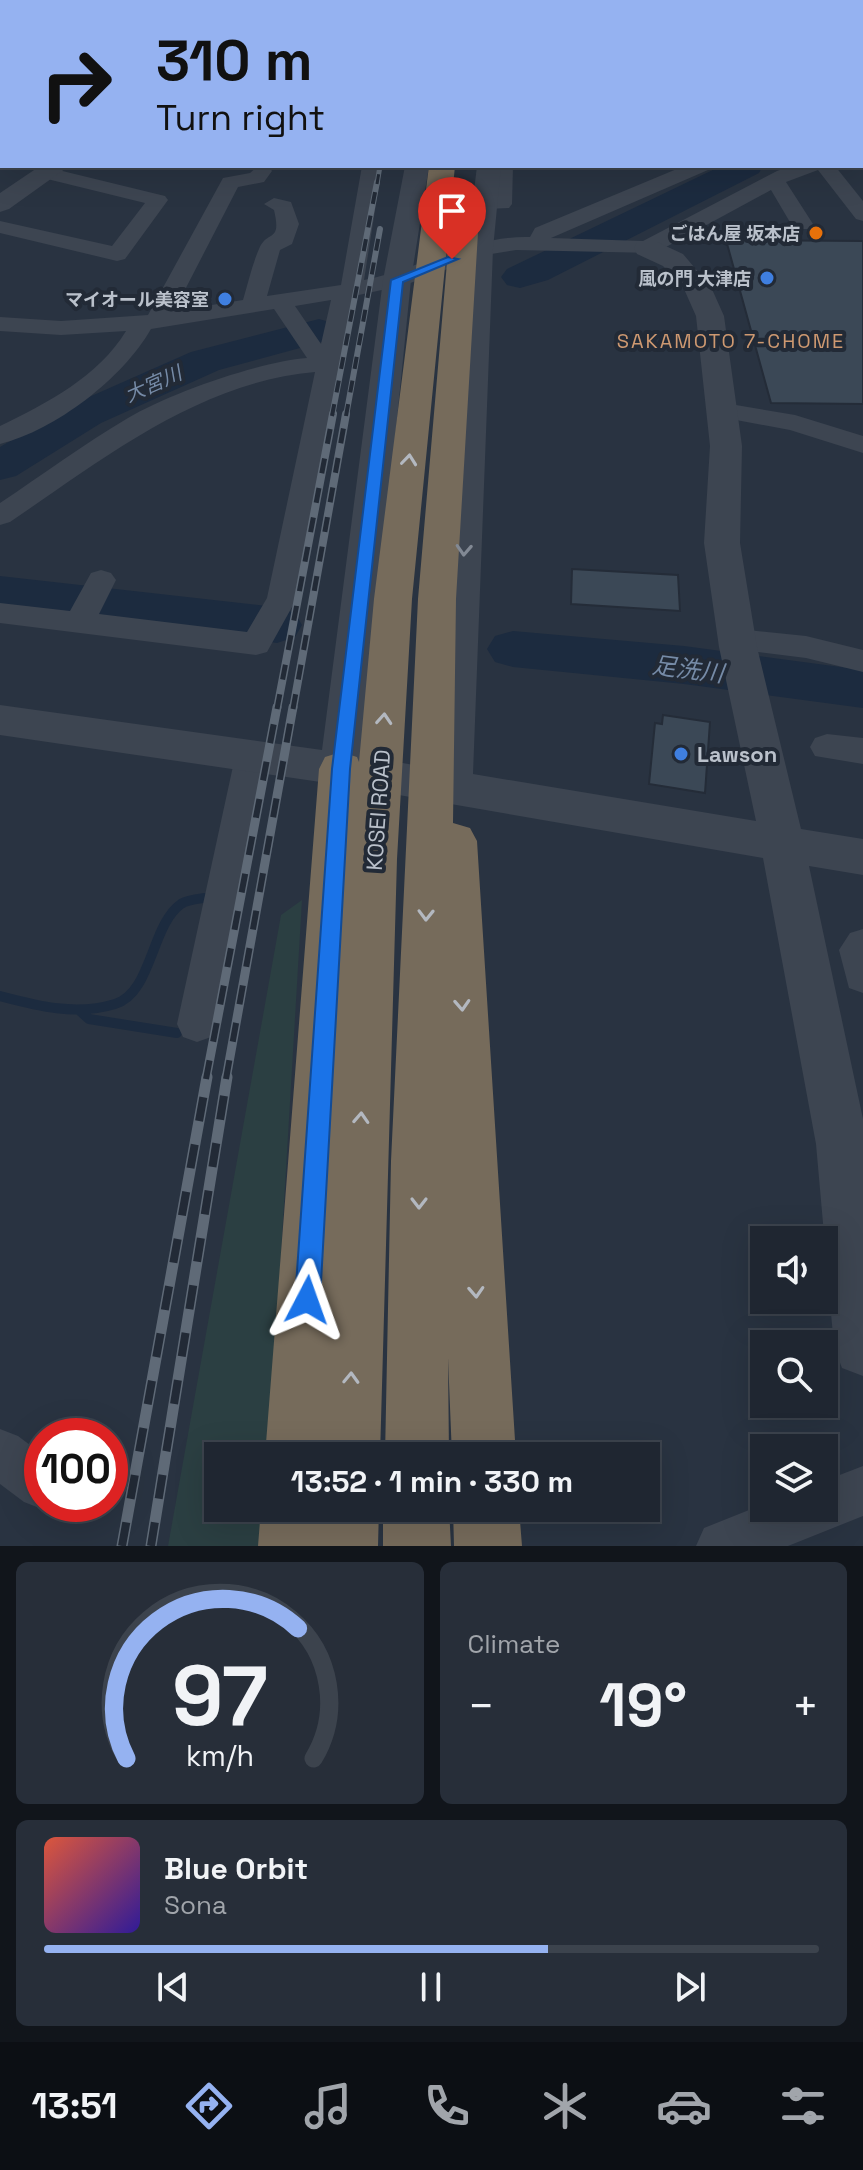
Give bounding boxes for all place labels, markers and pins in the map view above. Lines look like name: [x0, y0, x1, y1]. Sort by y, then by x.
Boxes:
pin: [418, 177, 486, 259]
place label: ごはん屋 坂本店: [669, 222, 800, 245]
marker: ごはん屋 坂本店: [807, 224, 825, 242]
place label: 風の門 大津店: [638, 267, 751, 290]
marker: 風の門 大津店: [758, 269, 776, 287]
place label: マイオール美容室: [65, 288, 209, 311]
marker: マイオール美容室: [216, 290, 234, 308]
place label: Lawson: [697, 740, 777, 768]
marker: Lawson: [672, 745, 690, 763]

